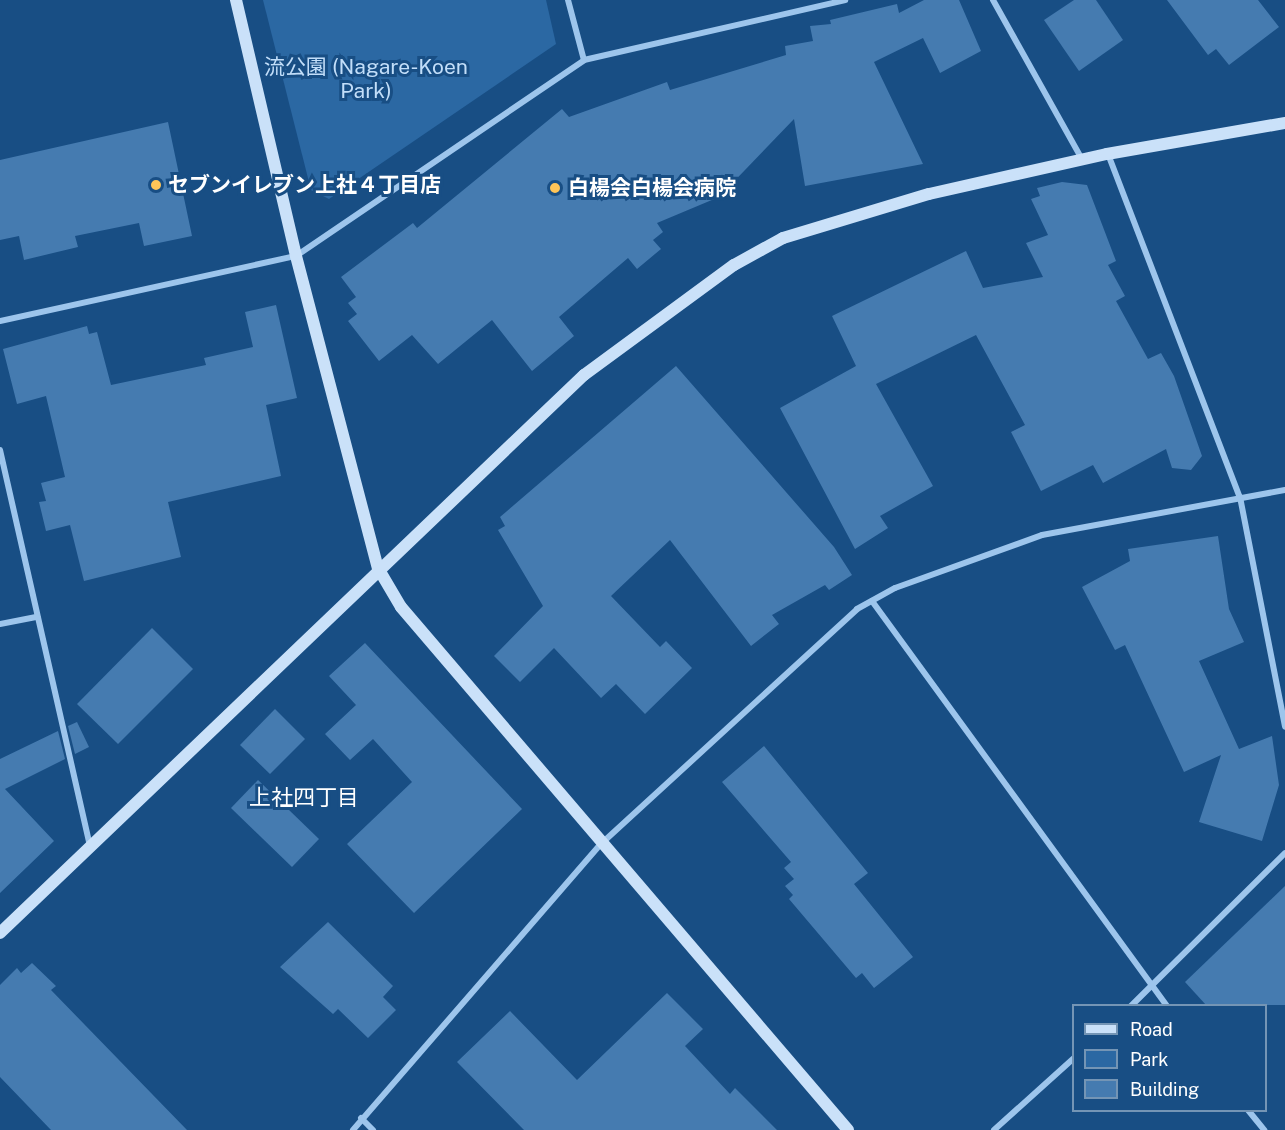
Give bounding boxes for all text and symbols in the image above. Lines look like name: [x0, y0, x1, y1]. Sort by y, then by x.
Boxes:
park label: 流公園 (Nagare-Koen Park): [264, 54, 468, 104]
place label: セブンイレブン上社４丁目店: [168, 172, 441, 198]
place label: 白楊会白楊会病院: [568, 175, 736, 201]
marker: セブンイレブン上社４丁目店: [149, 178, 163, 192]
marker: 白楊会白楊会病院: [546, 179, 564, 197]
district label: 上社四丁目: [249, 785, 359, 811]
legend: [1072, 1004, 1267, 1112]
text: Road: [1130, 1019, 1173, 1040]
text: Park: [1130, 1049, 1168, 1070]
text: Building: [1130, 1079, 1199, 1100]

